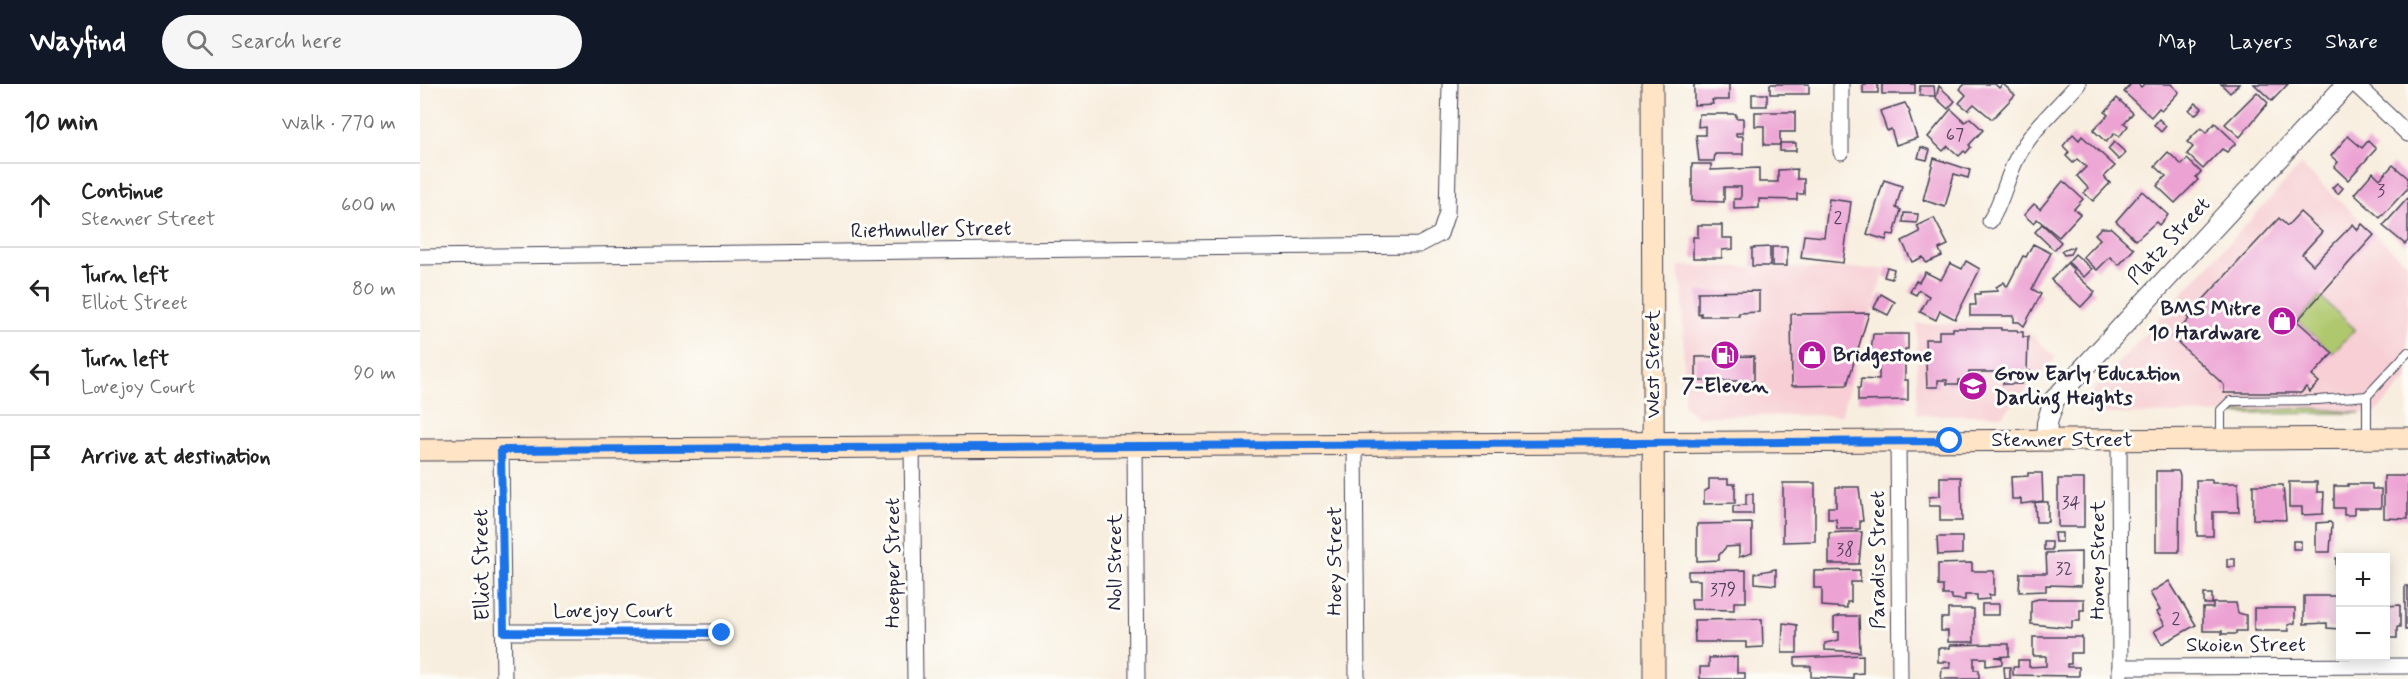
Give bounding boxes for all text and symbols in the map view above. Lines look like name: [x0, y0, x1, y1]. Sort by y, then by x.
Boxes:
search box: [162, 15, 582, 69]
text: Wayfind: [30, 24, 126, 61]
icon: search: [183, 26, 216, 59]
text: Search here: [231, 28, 342, 56]
text: Map: [2158, 28, 2196, 56]
text: Layers: [2229, 28, 2292, 56]
text: Share: [2325, 28, 2378, 56]
text: 10 min: [24, 106, 99, 140]
text: Walk · 770 m: [282, 110, 396, 137]
house number: 67: [1946, 123, 1964, 147]
text: Continue: [81, 178, 163, 206]
house number: 3: [2377, 179, 2385, 203]
icon: ahead: [24, 189, 57, 222]
street label: Platz Street: [2121, 191, 2217, 291]
text: 600 m: [341, 192, 396, 219]
text: Stenner Street: [81, 206, 216, 233]
house number: 2: [1834, 206, 1843, 230]
street label: Riethmuller Street: [850, 215, 1012, 245]
text: Turn left: [81, 262, 169, 290]
icon: left: [24, 273, 57, 306]
text: 80 m: [352, 276, 396, 303]
text: Elliot Street: [81, 290, 187, 317]
place label: BMS Mitre 10 Hardware: [2148, 295, 2261, 347]
shop icon: BMS Mitre 10 Hardware: [2266, 305, 2298, 337]
street label: West Street: [1639, 309, 1667, 418]
fuel station icon: 7-Eleven: [1709, 339, 1741, 371]
shop icon: Bridgestone: [1796, 339, 1828, 371]
place label: Bridgestone: [1833, 341, 1932, 369]
text: Turn left: [81, 346, 169, 374]
icon: left: [24, 357, 57, 390]
text: 90 m: [353, 360, 396, 387]
place label: Grow Early Education Darling Heights: [1994, 360, 2180, 414]
school or university icon: Grow Early Education Darling Heights: [1957, 370, 1989, 402]
place label: 7-Eleven: [1682, 372, 1769, 400]
text: Lovejoy Court: [81, 374, 195, 401]
street label: Stenner Street: [1991, 426, 2133, 454]
route start: [1936, 427, 1962, 453]
icon: arrive: [24, 441, 57, 474]
text: Arrive at destination: [81, 443, 271, 471]
street label: Paradise Street: [1864, 491, 1892, 629]
house number: 34: [2061, 491, 2081, 515]
street label: Hoepper Street: [879, 498, 907, 628]
street label: Honey Street: [2084, 500, 2112, 620]
street label: Hoey Street: [1321, 506, 1349, 616]
street label: Elliot Street: [467, 509, 497, 621]
street label: Noll Street: [1101, 513, 1129, 611]
house number: 38: [1836, 538, 1854, 562]
map controls: [2336, 553, 2390, 661]
button: +: [2336, 553, 2390, 607]
house number: 32: [2055, 557, 2073, 581]
house number: 379: [1710, 578, 1736, 602]
street label: Lovejoy Court: [553, 597, 673, 625]
house number: 2: [2172, 607, 2181, 631]
button: −: [2336, 607, 2390, 661]
route end: [708, 619, 734, 645]
street label: Skoien Street: [2186, 631, 2306, 659]

